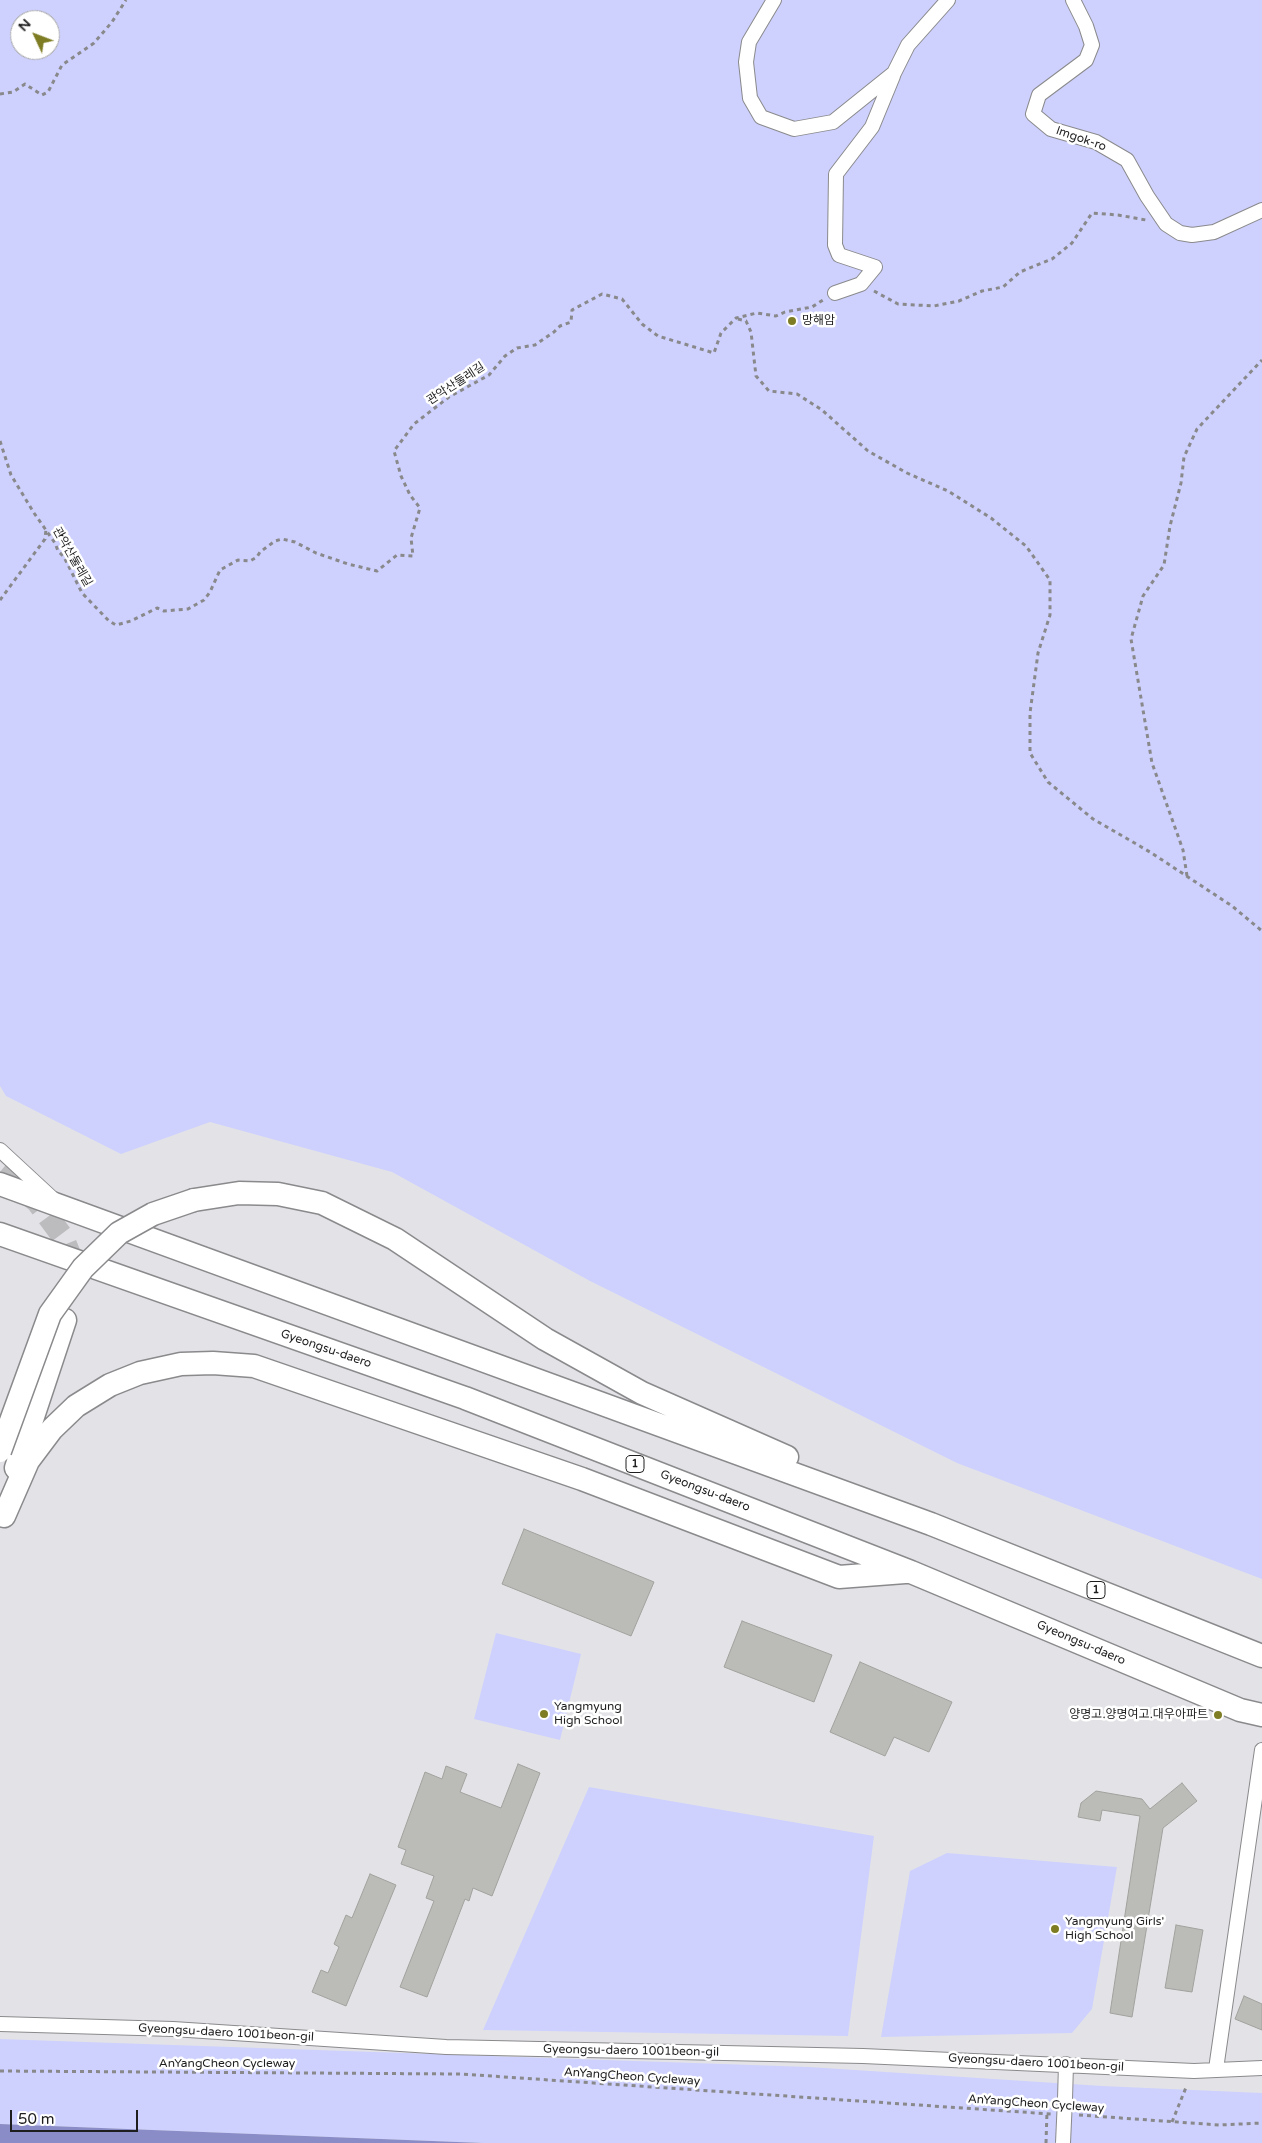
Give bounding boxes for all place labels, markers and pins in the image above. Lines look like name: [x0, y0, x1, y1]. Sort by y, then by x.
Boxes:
place label: 망해암: [802, 314, 835, 328]
marker: 망해암: [786, 315, 798, 327]
place label: Yangmyung High School: [554, 1700, 623, 1728]
marker: Yangmyung High School: [538, 1708, 550, 1720]
place label: 양명고.양명여고.대우아파트: [1069, 1708, 1208, 1722]
marker: 양명고.양명여고.대우아파트: [1212, 1709, 1224, 1721]
place label: Yangmyung Girls' High School: [1065, 1915, 1164, 1943]
marker: Yangmyung Girls' High School: [1049, 1923, 1061, 1935]

